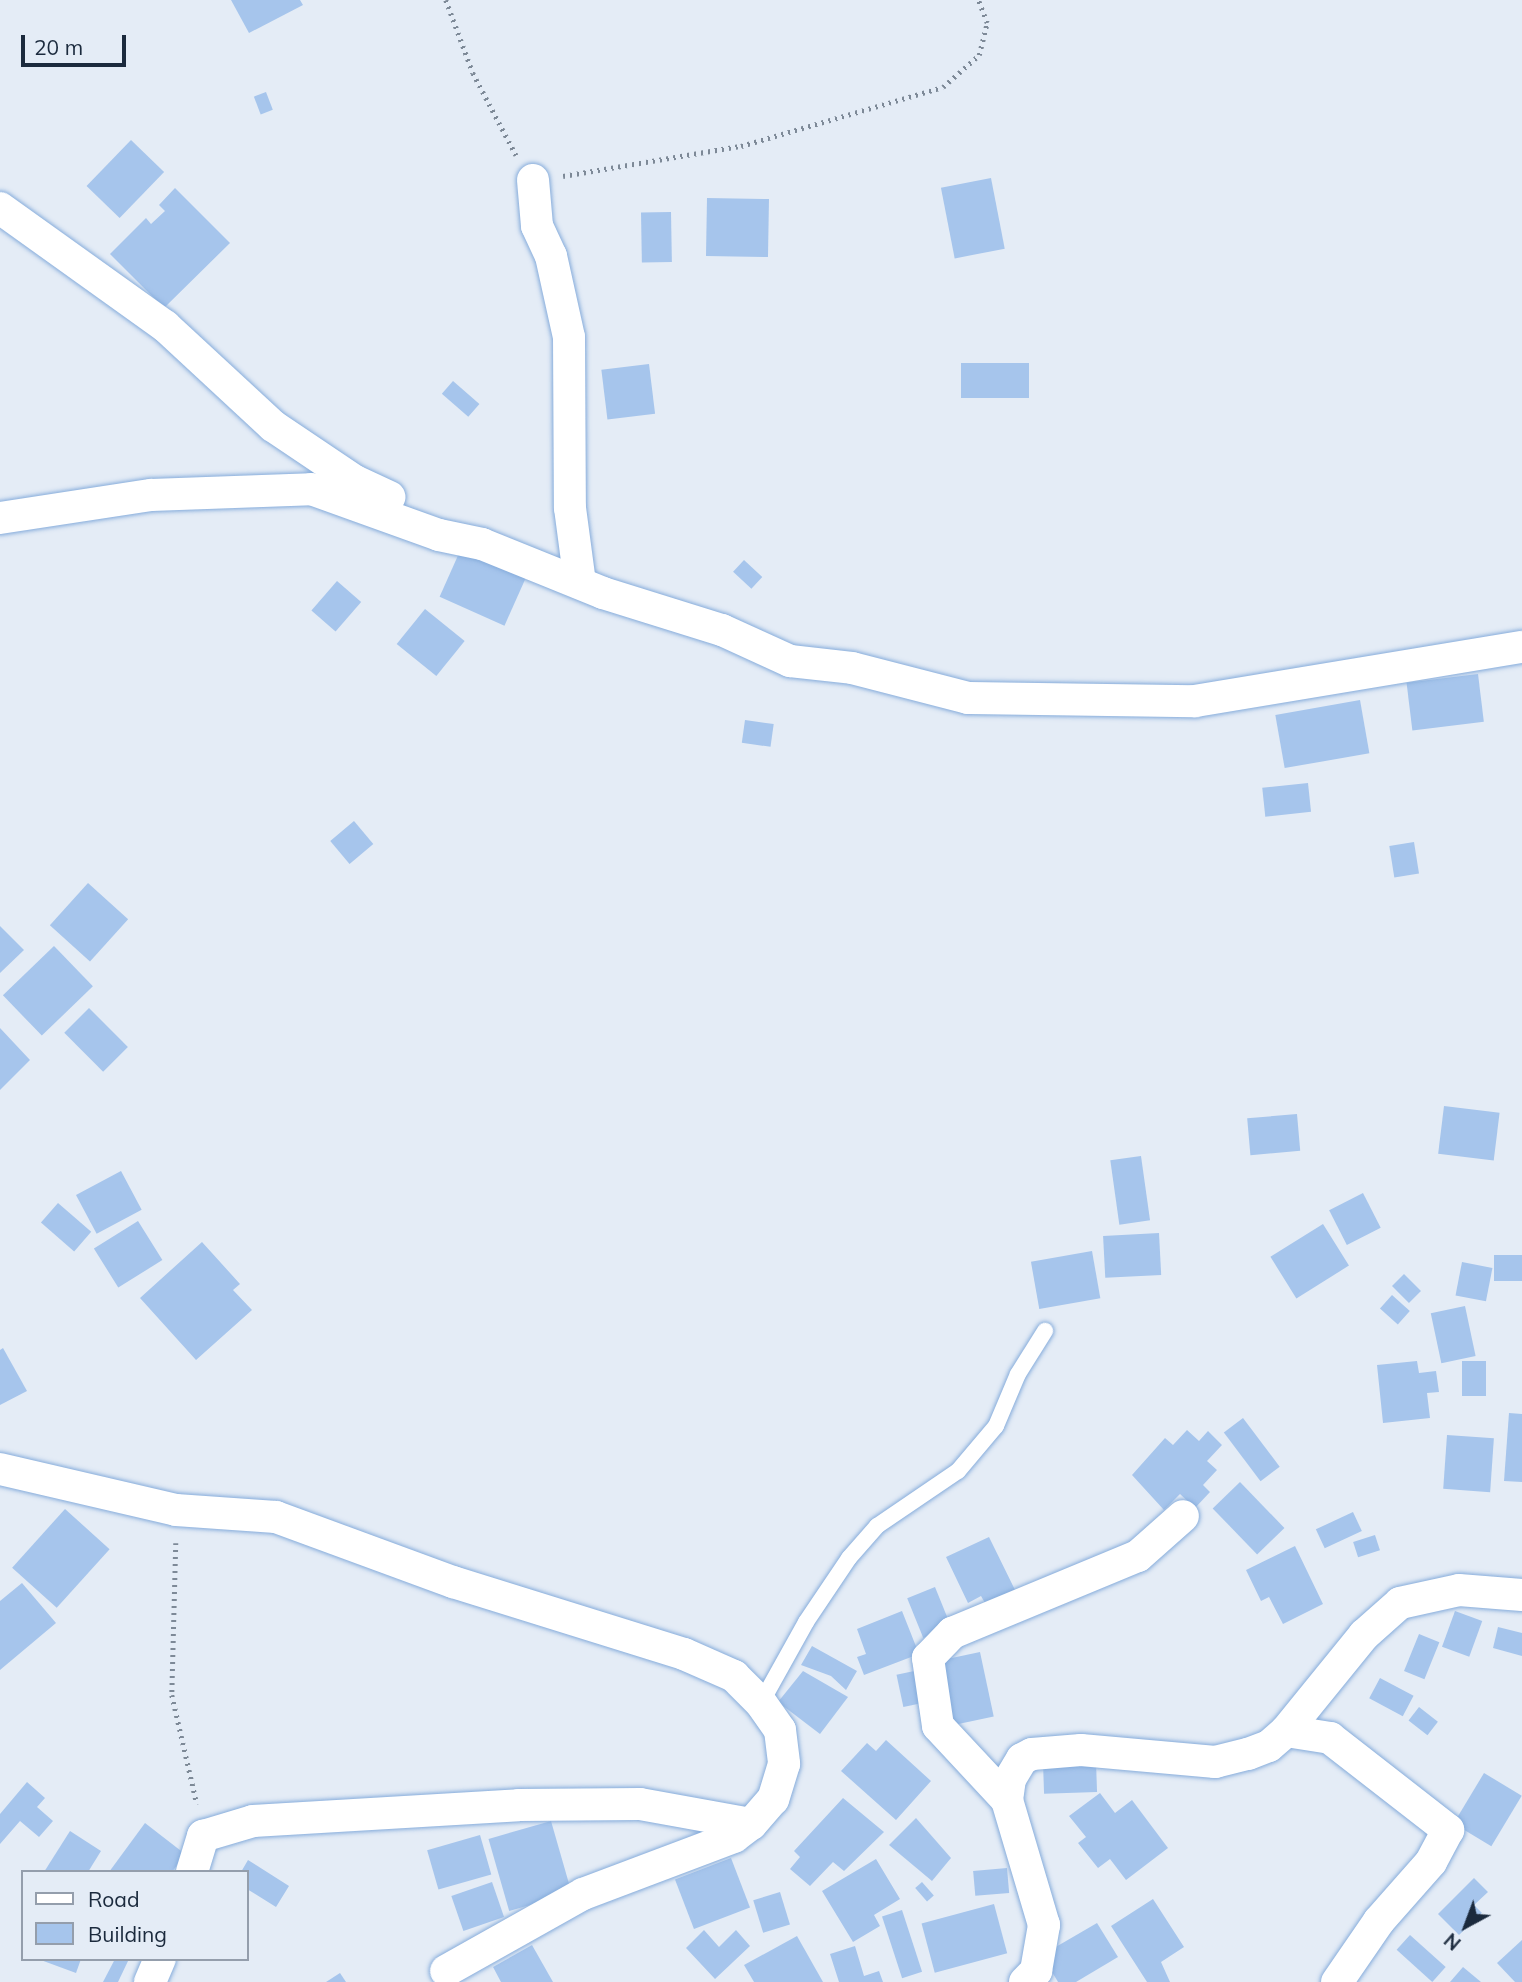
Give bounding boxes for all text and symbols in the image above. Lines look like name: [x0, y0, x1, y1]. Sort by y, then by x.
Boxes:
scale bar: [24, 21, 130, 65]
text: 20 m: [34, 34, 83, 60]
legend: [21, 1870, 248, 1961]
text: Road: [88, 1886, 139, 1912]
north arrow: [1431, 1891, 1501, 1961]
text: Building: [88, 1921, 167, 1947]
text: N: [1439, 1928, 1466, 1956]

